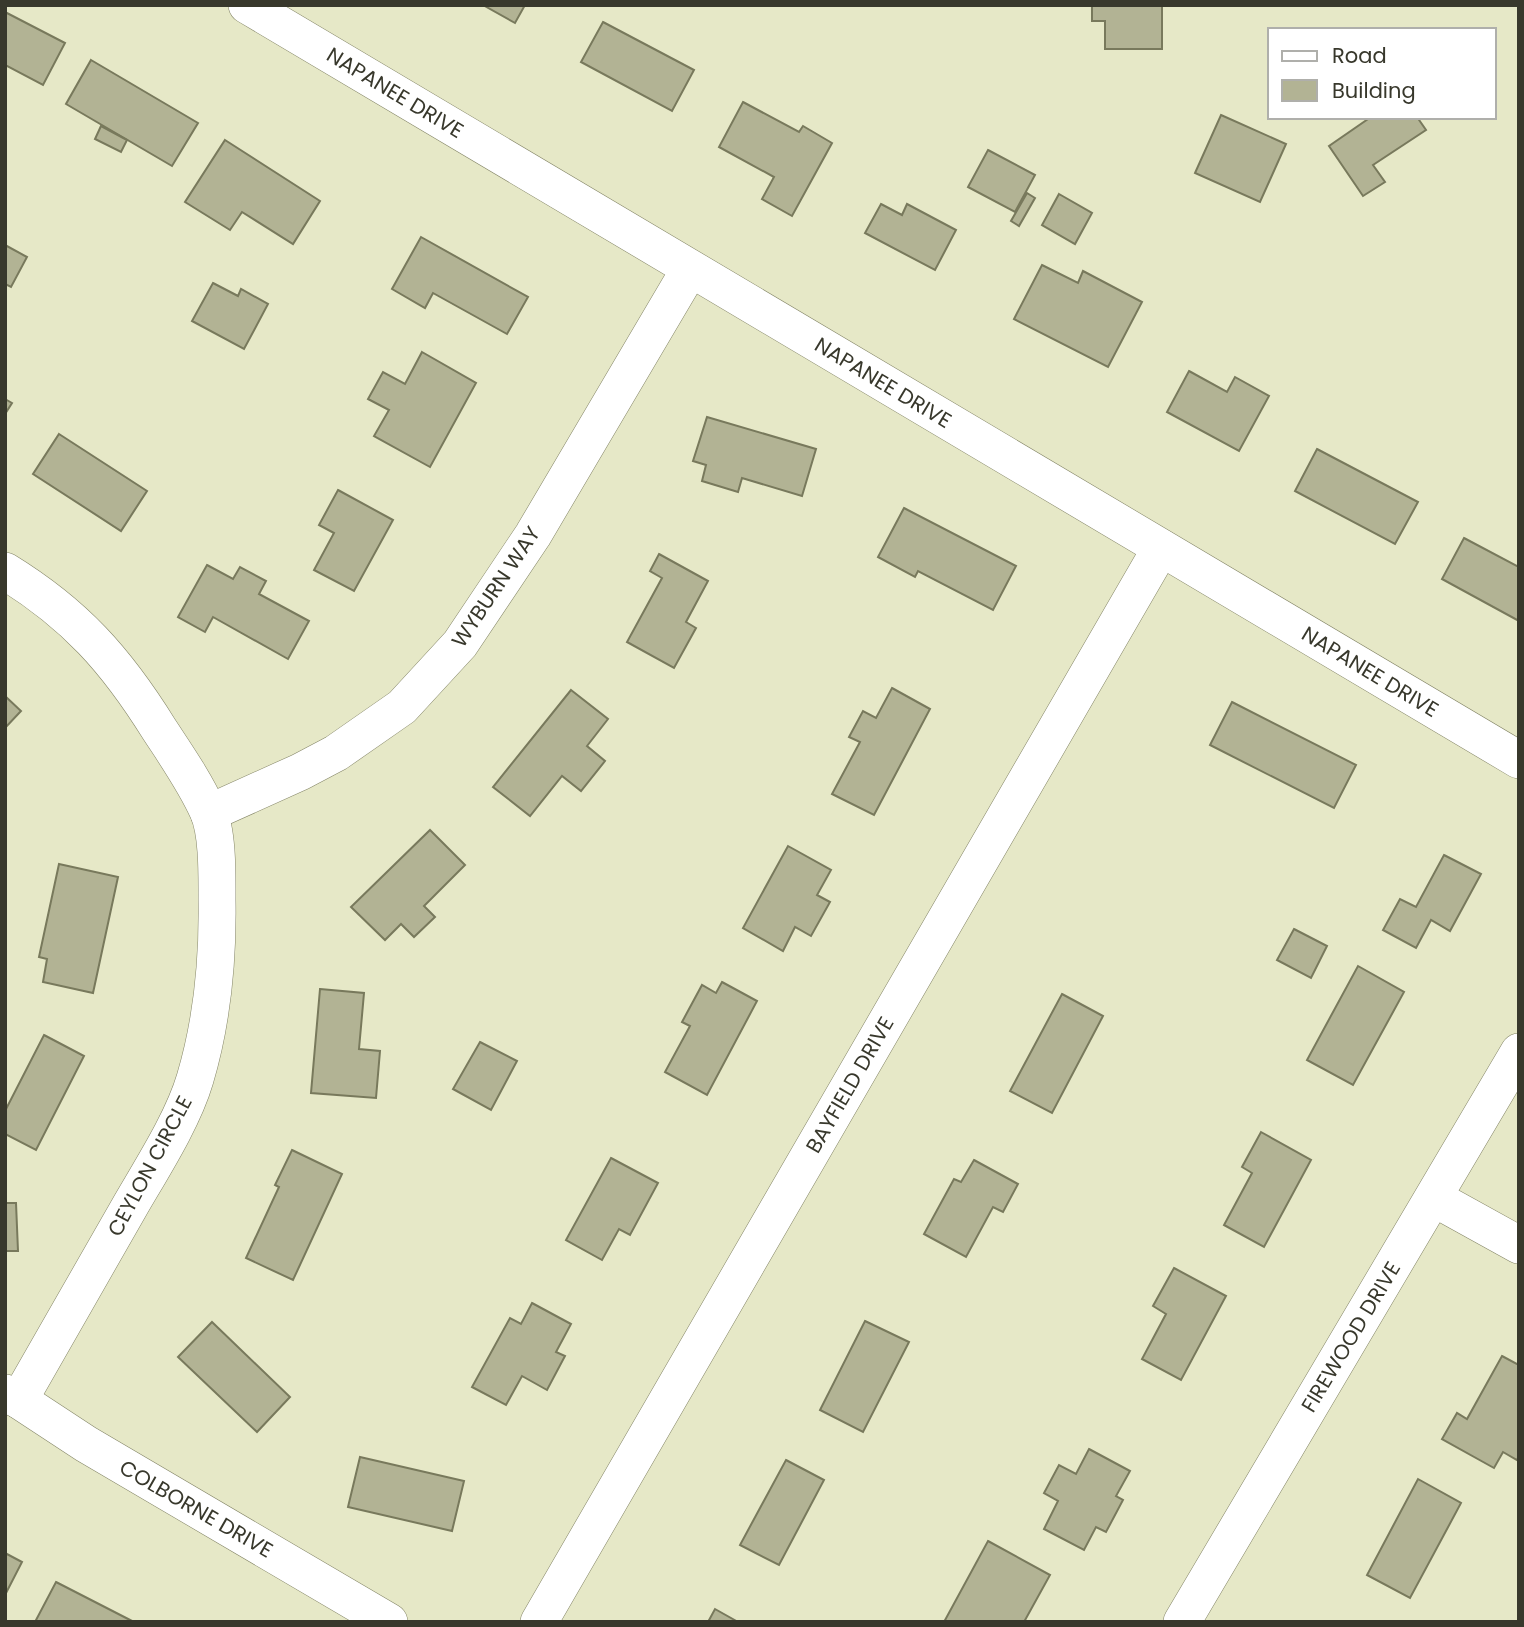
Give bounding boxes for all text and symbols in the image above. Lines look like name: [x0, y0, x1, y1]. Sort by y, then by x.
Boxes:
legend: [1268, 28, 1496, 119]
street label: NAPANEE DRIVE: [321, 40, 469, 145]
text: Road: [1332, 41, 1387, 70]
text: Building: [1332, 76, 1416, 105]
street label: NAPANEE DRIVE: [809, 330, 957, 435]
street label: WYBURN WAY: [444, 521, 547, 653]
street label: NAPANEE DRIVE: [1296, 619, 1444, 724]
street label: BAYFIELD DRIVE: [799, 1011, 900, 1158]
street label: CEYLON CIRCLE: [100, 1090, 199, 1241]
street label: FIREWOOD DRIVE: [1294, 1256, 1407, 1418]
street label: COLBORNE DRIVE: [114, 1453, 278, 1564]

